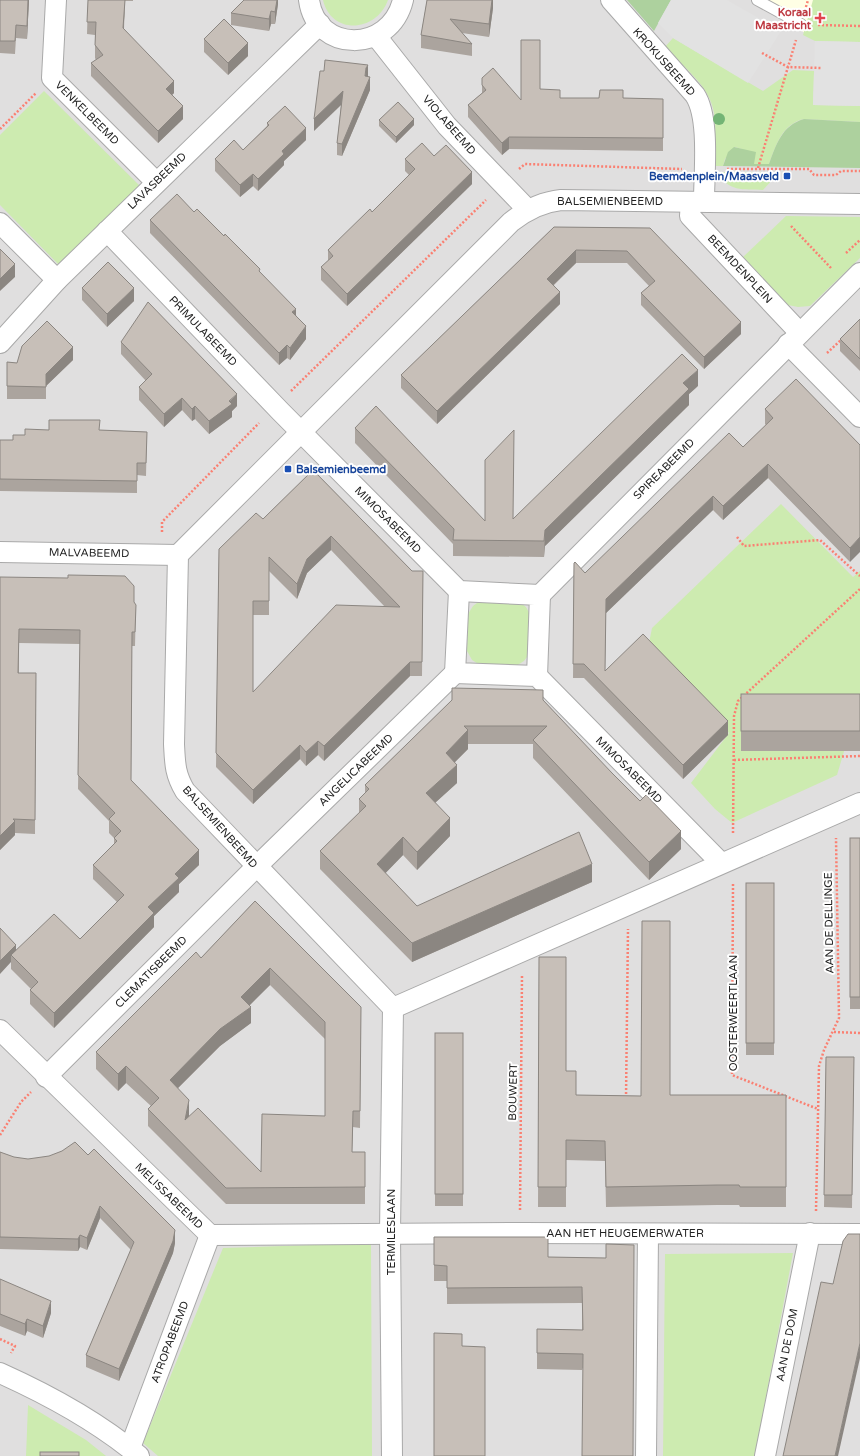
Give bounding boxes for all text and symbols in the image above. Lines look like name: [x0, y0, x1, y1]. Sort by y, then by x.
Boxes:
place label: Koraal Maastricht: [755, 6, 812, 32]
marker: Koraal Maastricht: [814, 12, 826, 24]
street label: KROKUSBEEMD: [630, 25, 698, 99]
street label: VENKELBEEMD: [52, 78, 122, 148]
street label: VIOLABEEMD: [420, 93, 478, 157]
street label: LAVASBEEMD: [125, 150, 189, 212]
place label: Beemdenplein/Maasveld: [649, 170, 779, 184]
marker: Beemdenplein/Maasveld: [782, 171, 792, 181]
street label: BALSEMIENBEEMD: [557, 195, 663, 208]
street label: BEEMDENPLEIN: [705, 232, 775, 306]
street label: PRIMULABEEMD: [166, 293, 240, 369]
street label: SPIREABEEMD: [631, 436, 697, 502]
place label: Balsemienbeemd: [296, 463, 386, 476]
marker: Balsemienbeemd: [283, 464, 293, 474]
street label: MIMOSABEEMD: [352, 484, 424, 556]
street label: MALVABEEMD: [49, 546, 129, 560]
street label: ANGELICABEEMD: [316, 731, 396, 809]
street label: MIMOSABEEMD: [593, 734, 665, 806]
street label: BALSEMIENBEEMD: [180, 783, 260, 871]
street label: AAN DE DELLINGE: [822, 872, 836, 974]
street label: CLEMATISBEEMD: [112, 933, 190, 1011]
street label: OOSTERWEERTLAAN: [727, 955, 740, 1071]
street label: BOUWERT: [506, 1063, 520, 1121]
street label: MELISSABEEMD: [132, 1160, 206, 1232]
street label: TERMILESLAAN: [385, 1189, 398, 1275]
street label: AAN HET HEUGEMERWATER: [546, 1227, 704, 1240]
street label: ATROPABEEMD: [148, 1299, 192, 1385]
street label: AAN DE DOM: [774, 1308, 800, 1382]

